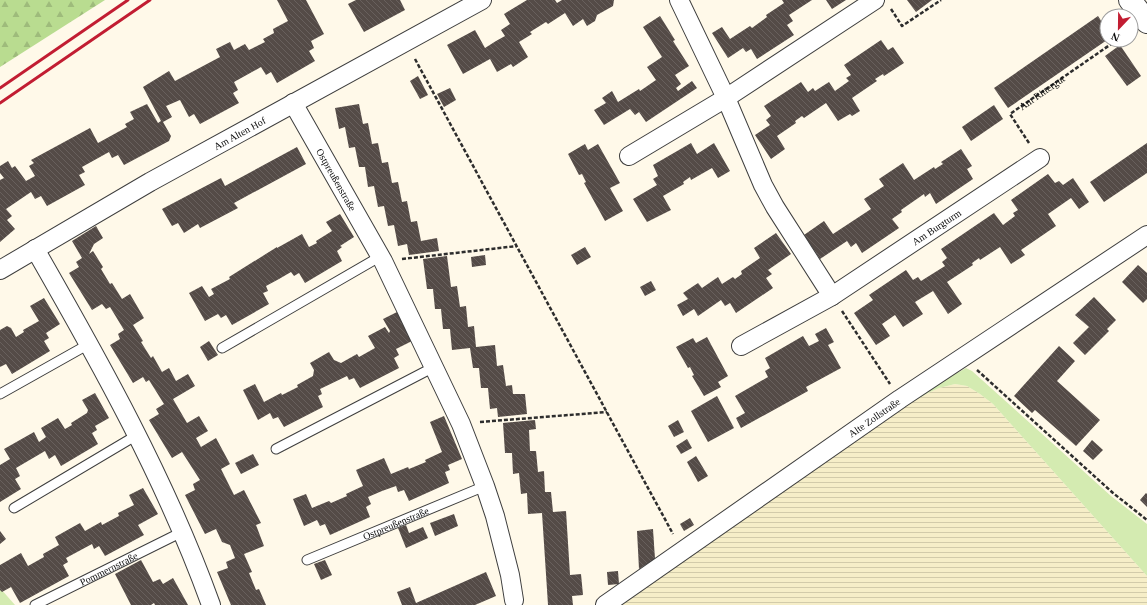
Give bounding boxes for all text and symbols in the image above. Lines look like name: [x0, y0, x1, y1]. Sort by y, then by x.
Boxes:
north arrow: [1099, 8, 1139, 48]
text: N: [1109, 30, 1121, 44]
street label: Am Rittergut: [1017, 72, 1067, 112]
street label: Am Alten Hof: [212, 114, 268, 152]
street label: Ostpreußenstraße: [314, 146, 359, 213]
street label: Am Burgturm: [910, 207, 963, 247]
street label: Alte Zollstraße: [846, 395, 902, 439]
street label: Ostpreußenstraße: [361, 504, 431, 542]
street label: Pommernstraße: [78, 549, 140, 587]

